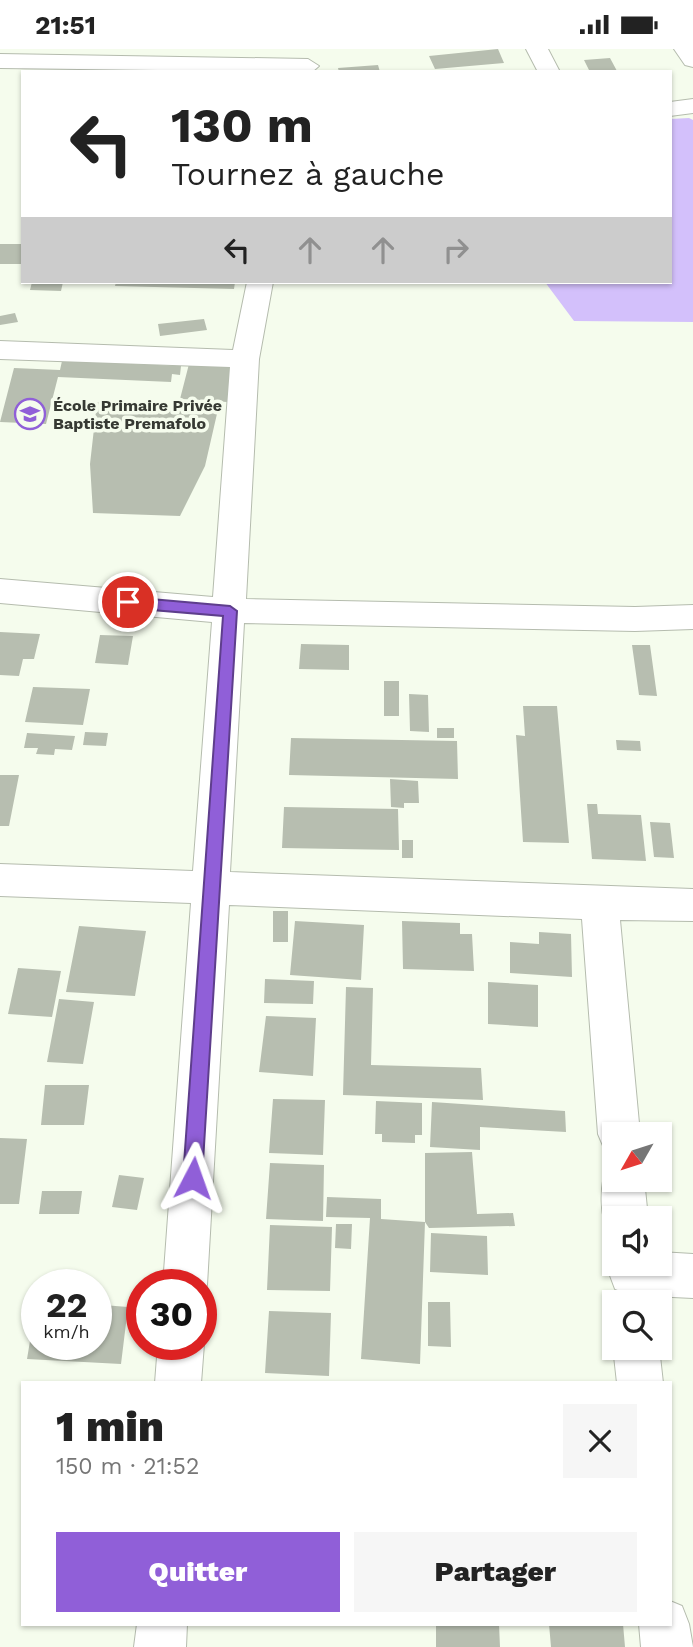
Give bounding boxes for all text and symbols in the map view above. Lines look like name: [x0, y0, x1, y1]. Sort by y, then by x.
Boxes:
text: 21:51: [35, 10, 96, 40]
text: 130 m: [171, 96, 313, 154]
icon: left: [56, 98, 147, 189]
text: Tournez à gauche: [171, 155, 444, 193]
icon: left: [218, 231, 256, 269]
icon: ahead: [291, 231, 329, 269]
icon: ahead: [364, 231, 402, 269]
icon: right: [437, 231, 475, 269]
place label: École Primaire Privée Baptiste Premafolo: [53, 396, 222, 433]
school or university icon: École Primaire Privée Baptiste Premafolo: [13, 397, 47, 431]
pin: [98, 572, 158, 632]
icon: arrive: [109, 583, 147, 621]
north arrow: [602, 1122, 672, 1192]
map controls: [602, 1122, 672, 1360]
position arrow: [156, 1141, 230, 1215]
button: sound: [602, 1206, 672, 1276]
speed limit sign: 30: [126, 1269, 217, 1360]
text: 22: [46, 1284, 87, 1326]
button: search: [602, 1290, 672, 1360]
text: km/h: [43, 1321, 90, 1342]
text: 1 min: [56, 1402, 164, 1451]
button: close: [563, 1404, 637, 1478]
text: 150 m · 21:52: [56, 1453, 199, 1480]
button: Quitter: [56, 1532, 340, 1612]
button: Partager: [354, 1532, 637, 1612]

